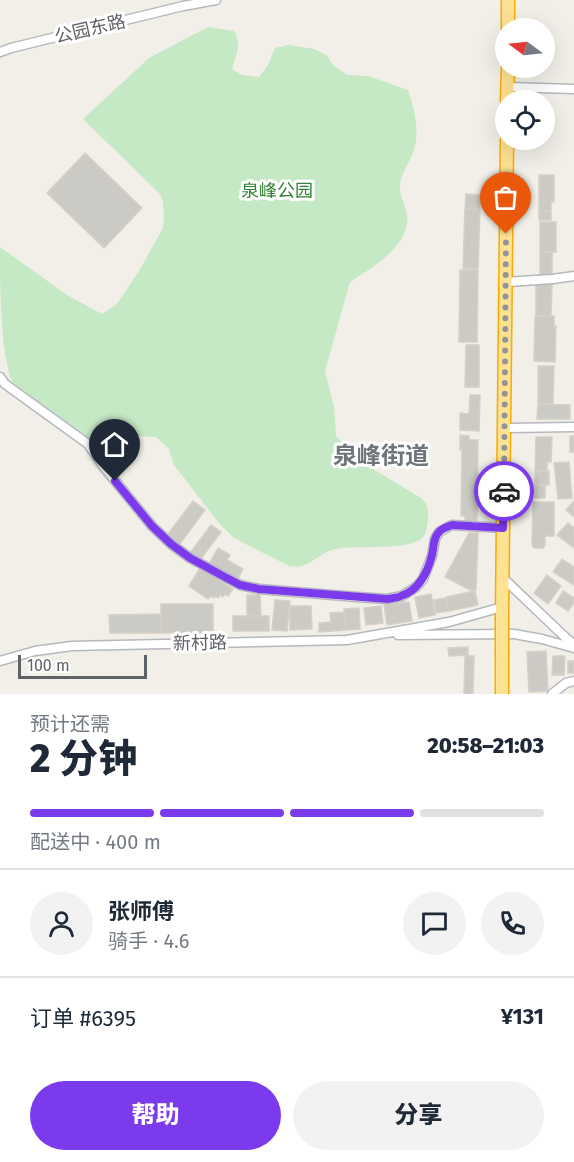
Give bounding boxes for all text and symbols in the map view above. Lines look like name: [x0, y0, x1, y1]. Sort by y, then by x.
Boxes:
street label: 公园东路: [52, 10, 128, 48]
north arrow: [495, 18, 555, 78]
map controls: [495, 18, 555, 150]
button: locate: [495, 90, 555, 150]
pin: [480, 172, 531, 234]
park label: 泉峰公园: [241, 180, 313, 202]
icon: bag: [489, 181, 522, 214]
pin: [89, 419, 140, 481]
icon: home: [98, 428, 131, 461]
district label: 泉峰街道: [333, 442, 429, 470]
courier: [474, 461, 534, 521]
icon: car: [488, 475, 521, 508]
street label: 新村路: [173, 632, 227, 654]
scale bar: [18, 652, 147, 680]
text: 100 m: [27, 656, 70, 675]
text: 预计还需: [30, 712, 110, 736]
text: 20:58–21:03: [427, 732, 544, 759]
text: 2 分钟: [30, 736, 137, 782]
text: 配送中 · 400 m: [30, 830, 161, 854]
button: person: [30, 892, 93, 955]
button: chat: [403, 892, 466, 955]
button: phone: [481, 892, 544, 955]
text: 张师傅: [108, 898, 174, 925]
text: 骑手 · 4.6: [108, 929, 189, 953]
text: ¥131: [501, 1003, 544, 1030]
text: 订单 #6395: [30, 1005, 136, 1032]
button: 帮助: [30, 1081, 281, 1150]
button: 分享: [293, 1081, 544, 1150]

